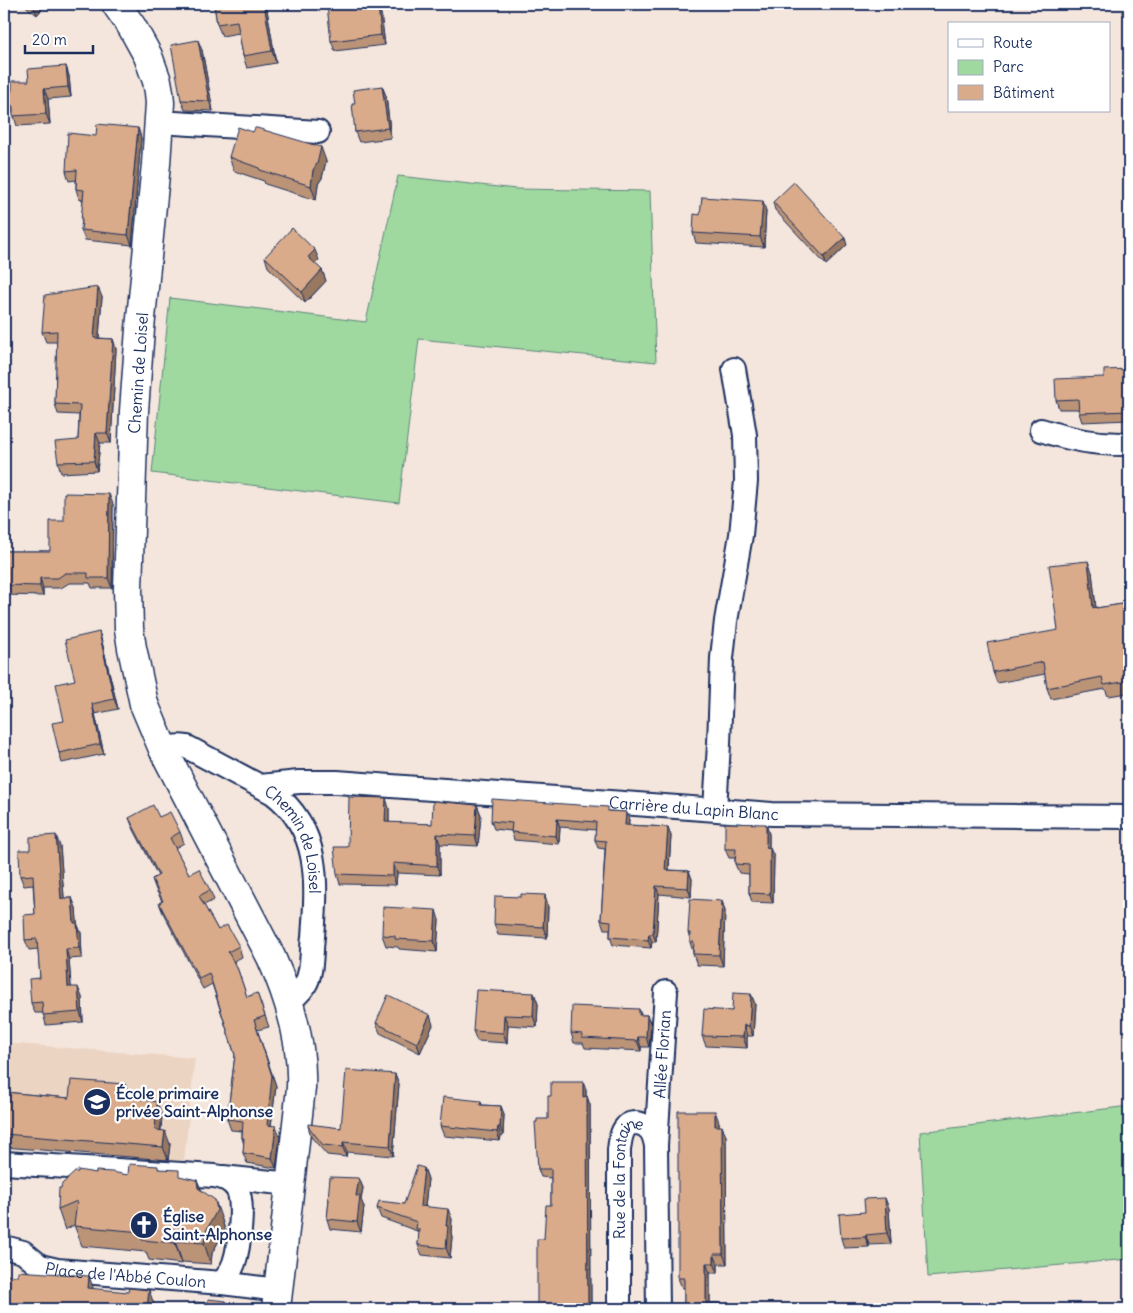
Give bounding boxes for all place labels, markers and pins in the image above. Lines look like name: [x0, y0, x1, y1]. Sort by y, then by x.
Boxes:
place label: École primaire privée Saint-Alphonse: [116, 1083, 273, 1122]
school or university icon: École primaire privée Saint-Alphonse: [82, 1087, 112, 1117]
place label: Église Saint-Alphonse: [163, 1206, 272, 1245]
church icon: Église Saint-Alphonse: [129, 1210, 159, 1240]

